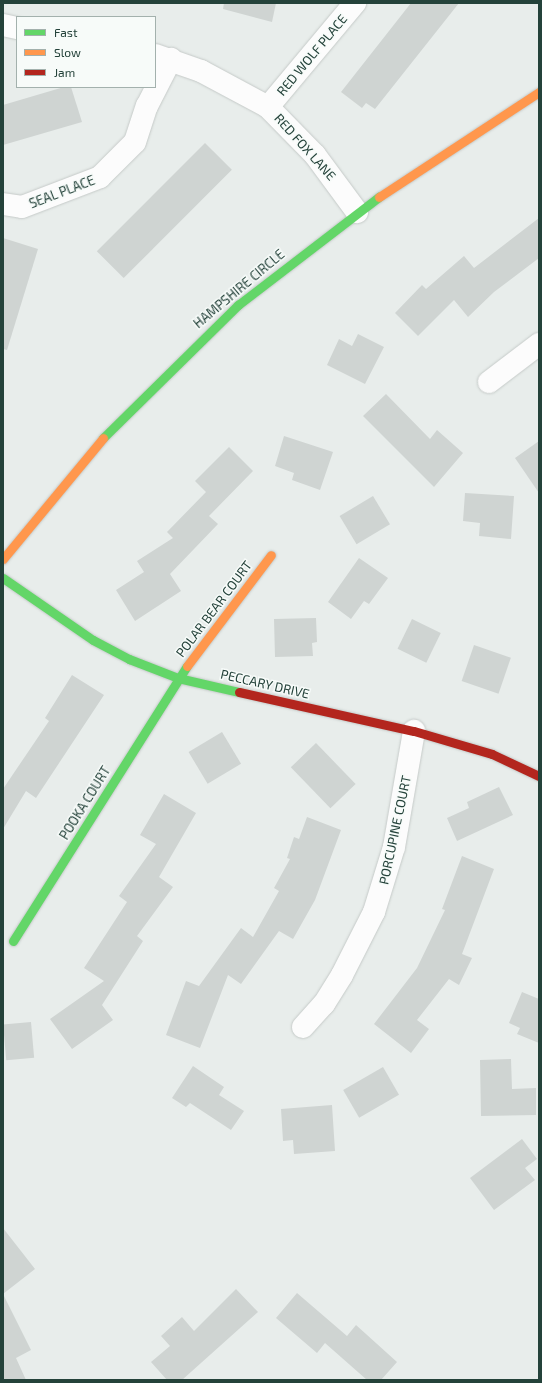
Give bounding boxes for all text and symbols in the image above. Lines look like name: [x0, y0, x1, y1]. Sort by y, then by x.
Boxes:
street label: RED WOLF PLACE: [273, 11, 351, 99]
legend: [16, 16, 156, 88]
text: Fast: [54, 25, 77, 39]
text: Slow: [54, 45, 81, 59]
text: Jam: [54, 65, 75, 79]
street label: RED FOX LANE: [271, 110, 339, 184]
street label: SEAL PLACE: [27, 172, 97, 212]
street label: HAMPSHIRE CIRCLE: [190, 246, 288, 332]
street label: POLAR BEAR COURT: [173, 558, 255, 660]
street label: PECCARY DRIVE: [219, 666, 311, 702]
street label: POOKA COURT: [56, 763, 114, 843]
street label: PORCUPINE COURT: [376, 774, 414, 886]

